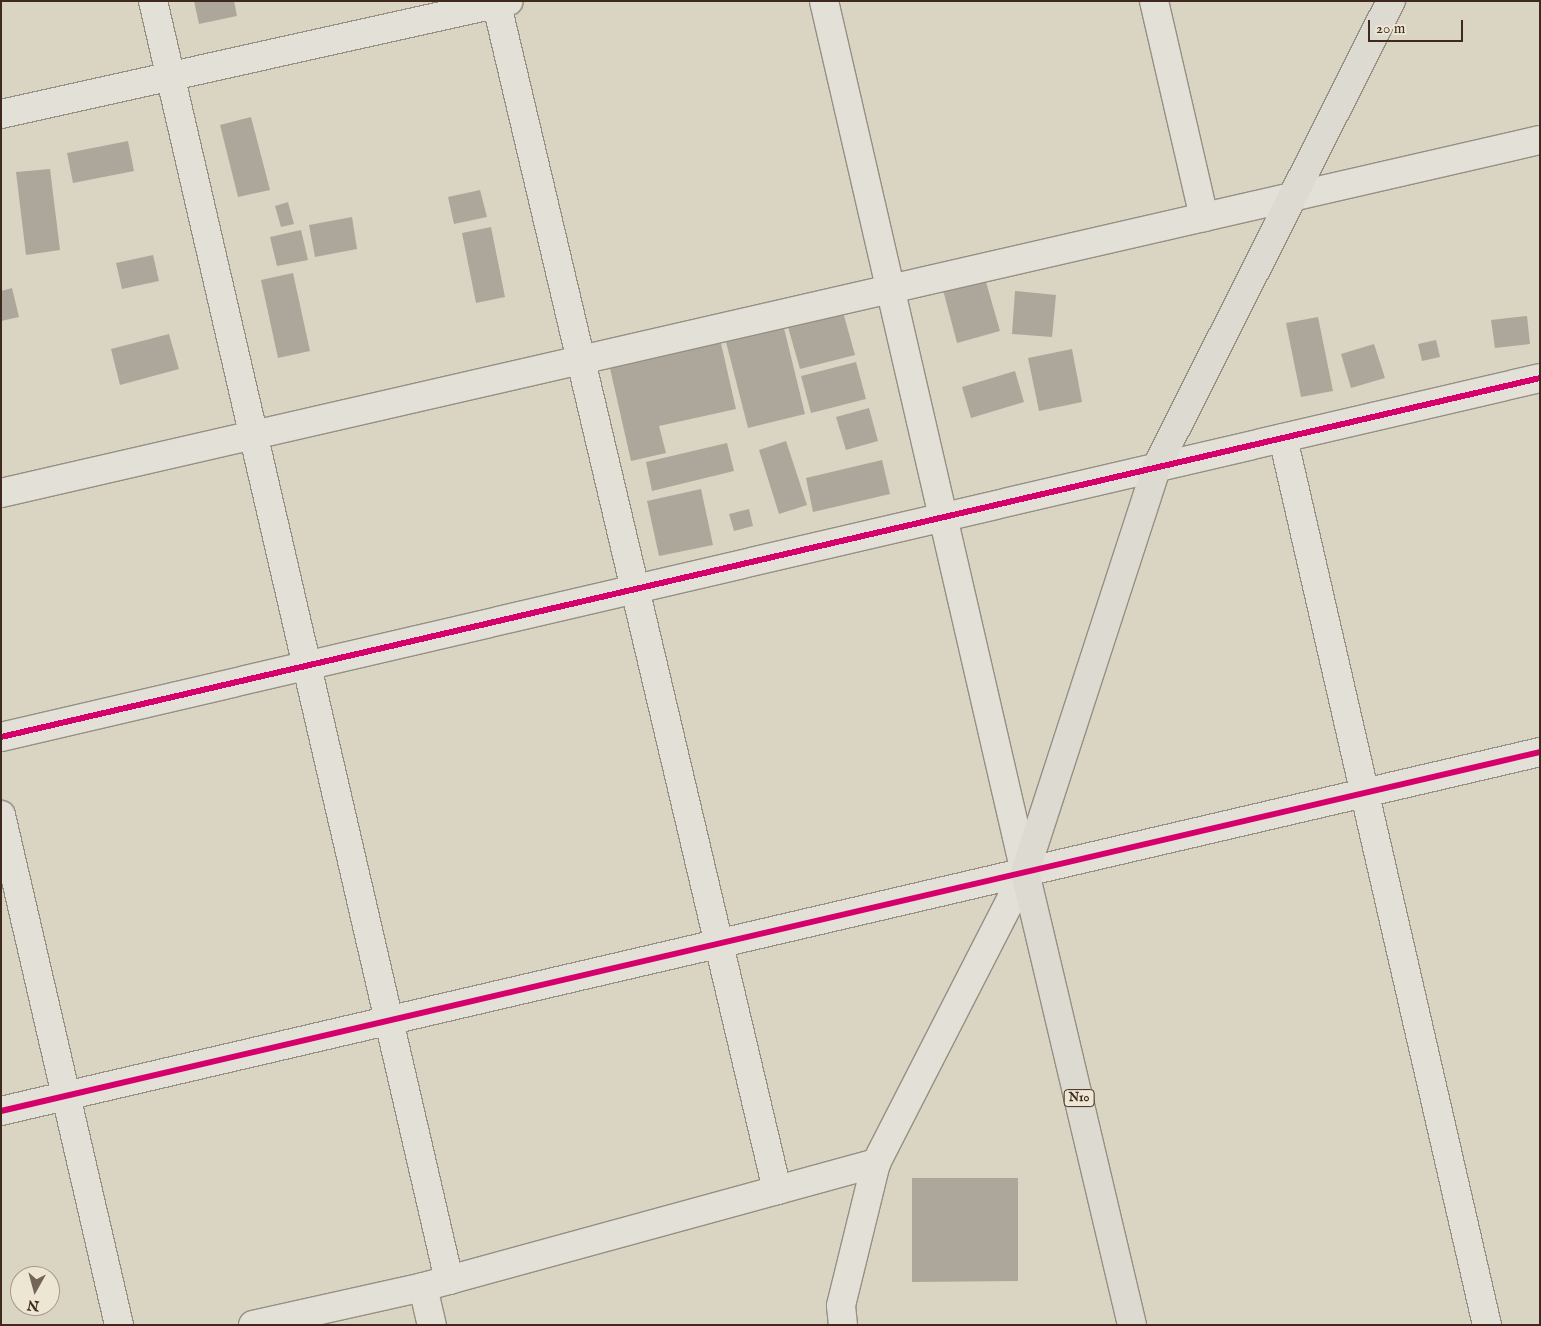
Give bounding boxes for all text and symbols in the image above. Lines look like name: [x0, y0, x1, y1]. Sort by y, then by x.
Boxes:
scale bar: [1371, 10, 1466, 42]
text: 20 m: [1376, 19, 1405, 38]
road number: N10: [1063, 1088, 1095, 1108]
north arrow: [10, 1266, 60, 1316]
text: N: [26, 1295, 40, 1315]

